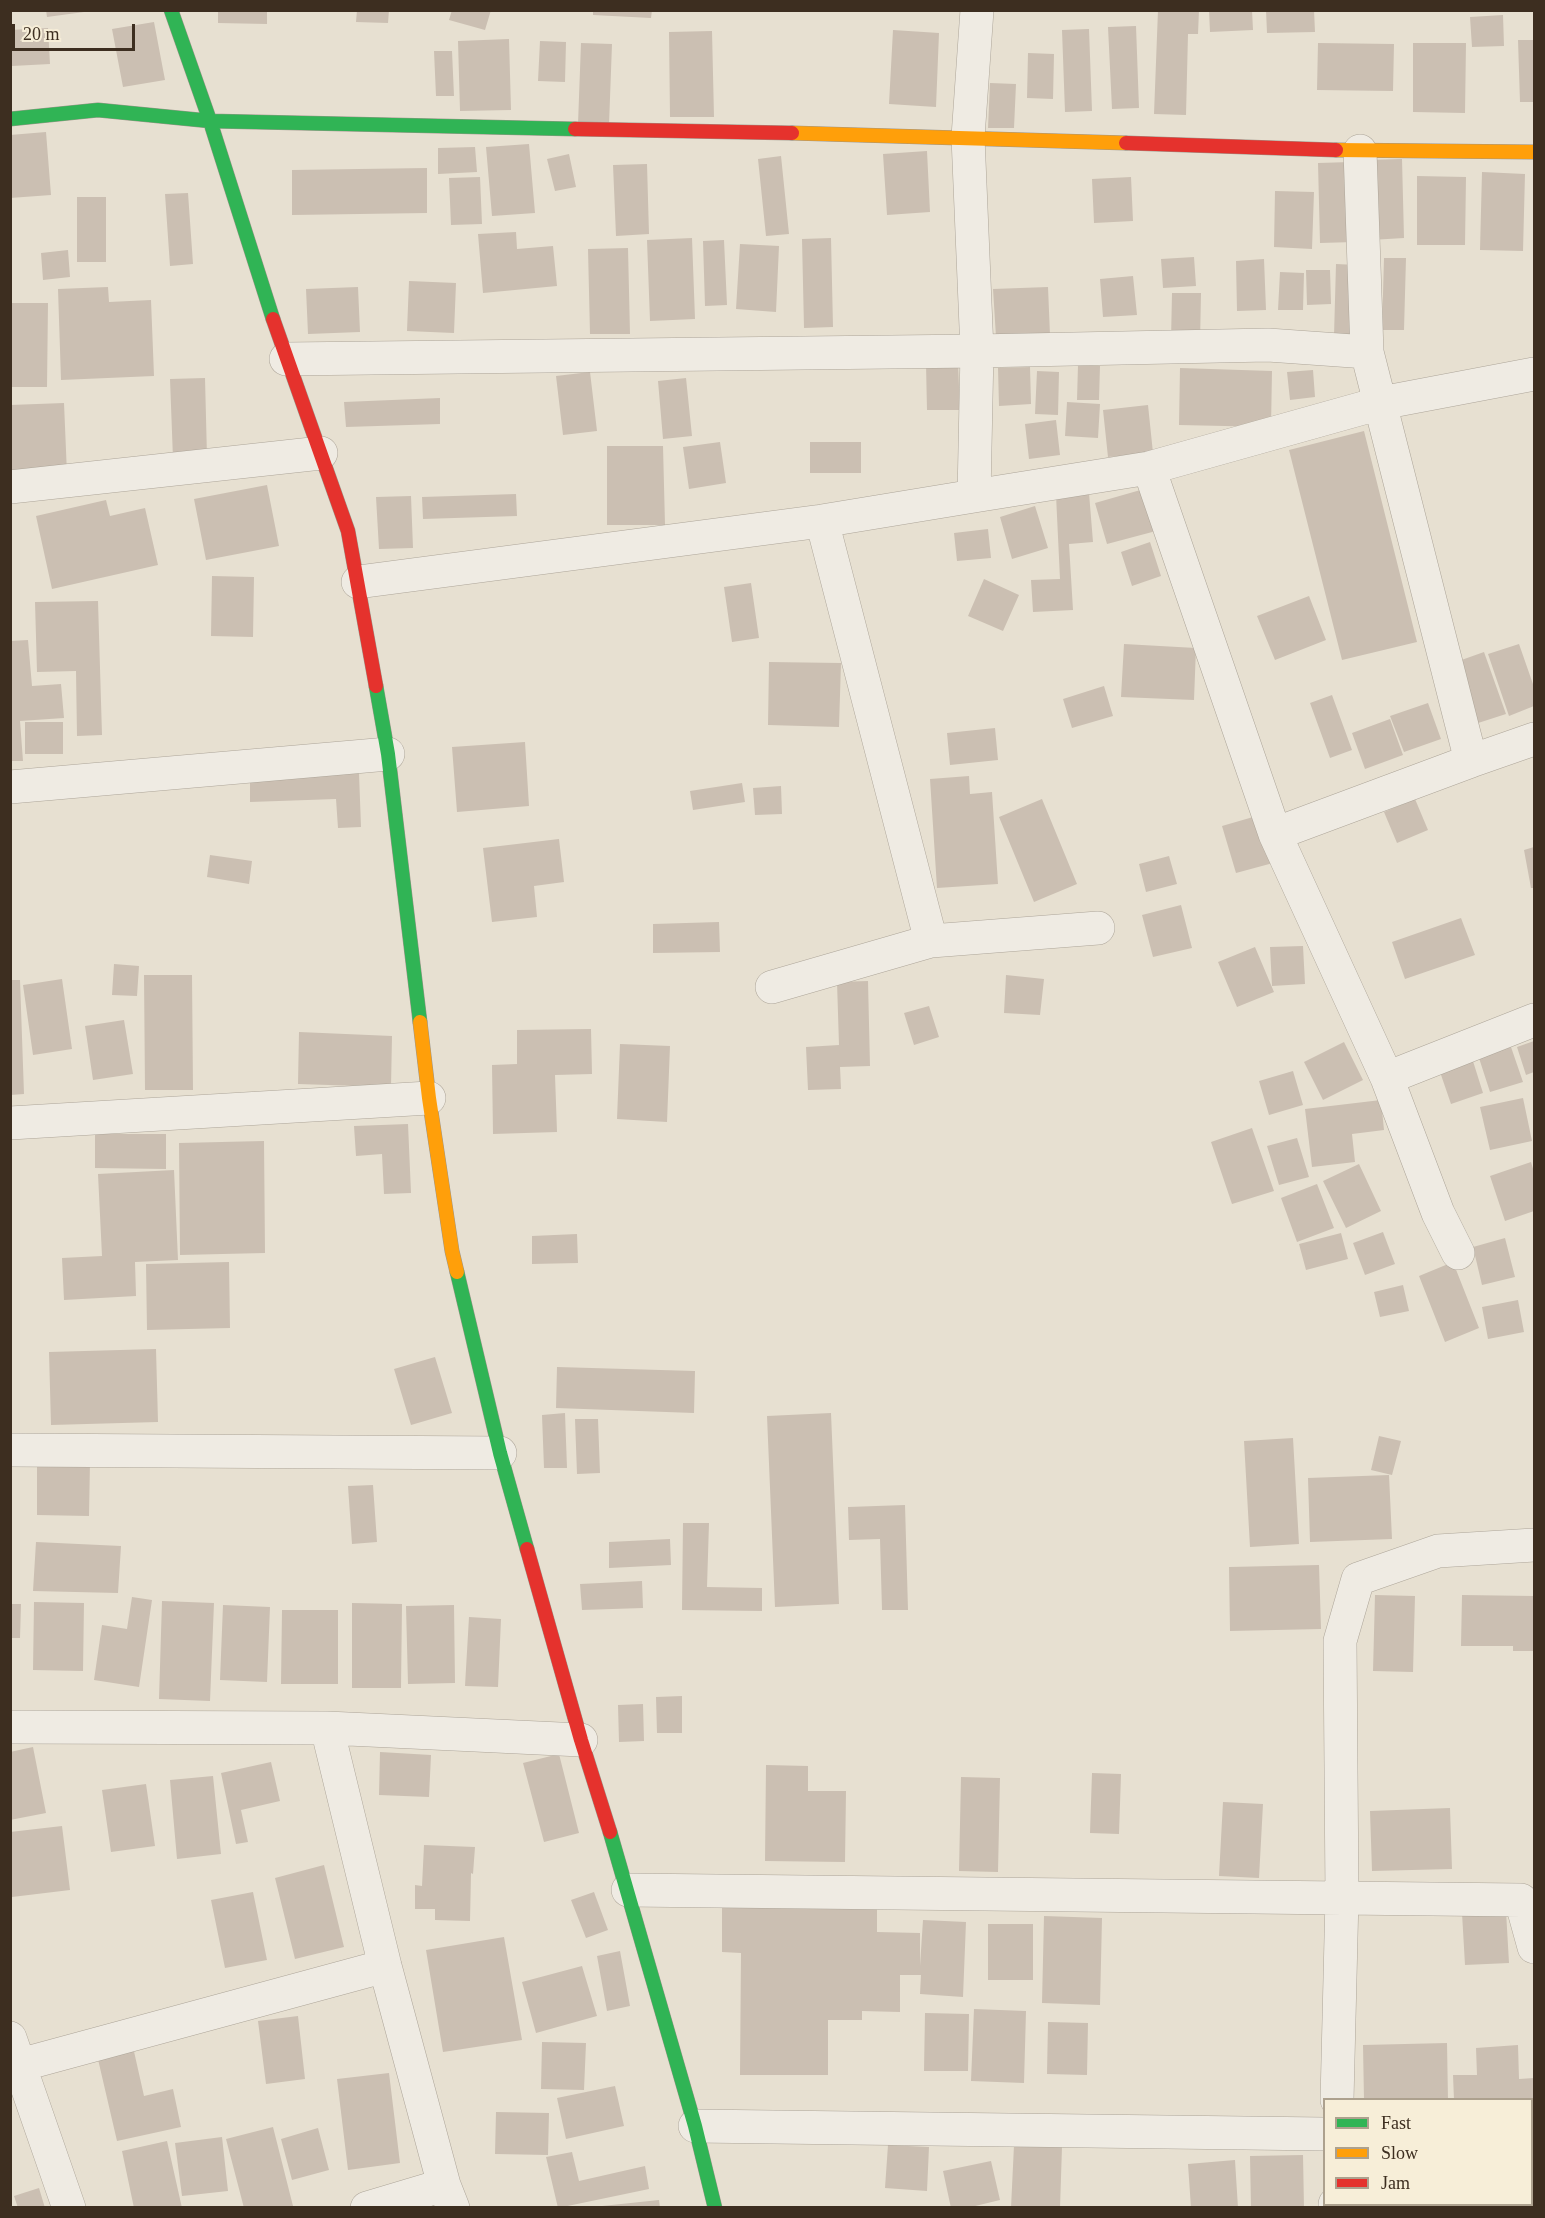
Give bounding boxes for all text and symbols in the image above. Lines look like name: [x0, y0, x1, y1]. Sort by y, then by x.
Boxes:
scale bar: [15, 12, 138, 50]
text: 20 m: [23, 24, 60, 44]
legend: [1323, 2098, 1533, 2206]
text: Fast: [1381, 2113, 1411, 2133]
text: Slow: [1381, 2143, 1418, 2163]
text: Jam: [1381, 2173, 1410, 2193]

